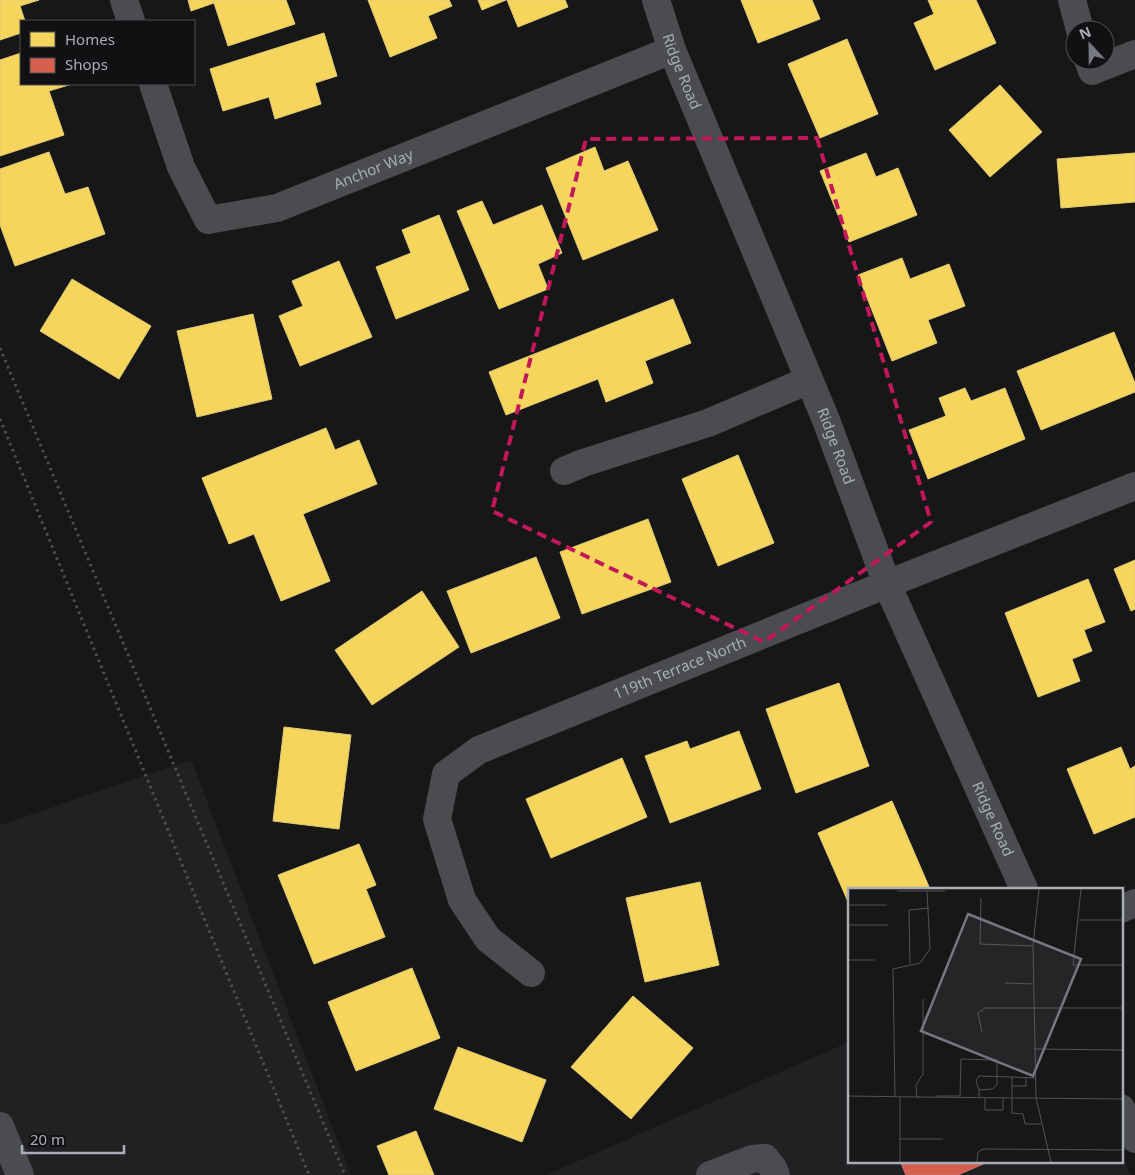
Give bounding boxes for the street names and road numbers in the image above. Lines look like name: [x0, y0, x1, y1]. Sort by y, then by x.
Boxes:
street label: Ridge Road: [658, 31, 707, 112]
street label: Anchor Way: [330, 143, 416, 193]
street label: Ridge Road: [813, 404, 860, 487]
street label: 119th Terrace North: [610, 631, 749, 703]
street label: Ridge Road: [968, 778, 1019, 859]

